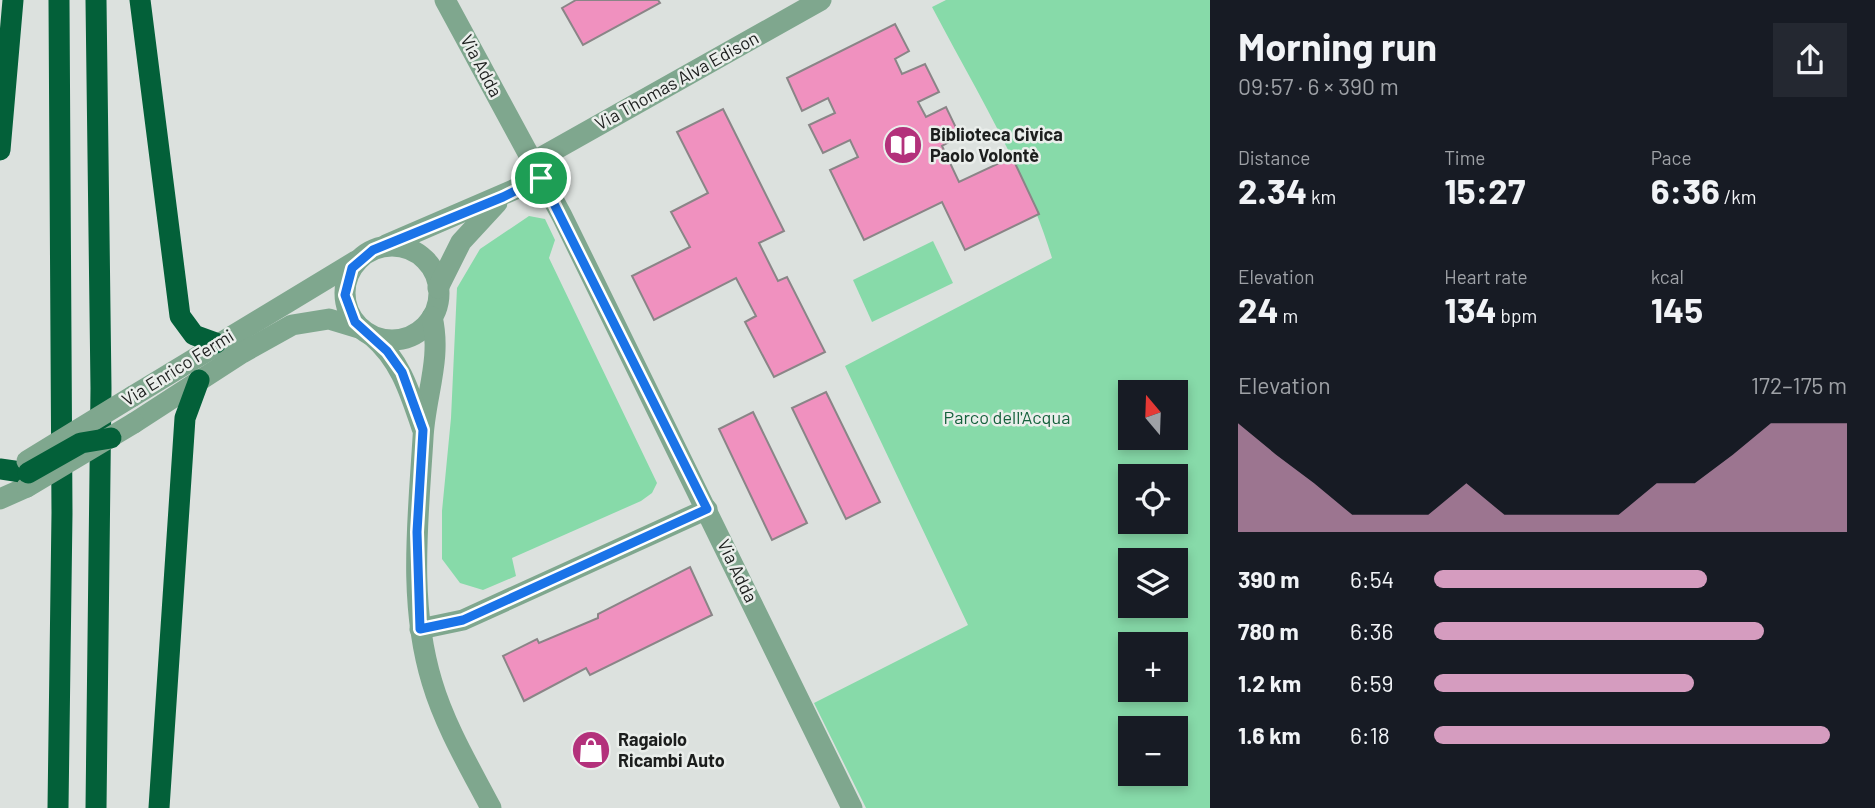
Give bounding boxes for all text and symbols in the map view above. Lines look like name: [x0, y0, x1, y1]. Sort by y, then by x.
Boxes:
text: Morning run: [1238, 23, 1437, 69]
button: share: [1773, 23, 1847, 97]
street label: Via Thomas Alva Edison: [591, 26, 762, 134]
street label: Via Adda: [456, 31, 507, 101]
text: 09:57 · 6 × 390 m: [1238, 72, 1399, 100]
place label: Biblioteca Civica Paolo Volontè: [930, 123, 1063, 166]
library icon: Biblioteca Civica Paolo Volontè: [882, 124, 924, 166]
text: Distance: [1238, 146, 1310, 169]
text: Time: [1444, 146, 1485, 169]
text: Pace: [1651, 146, 1692, 169]
pin: [511, 148, 571, 208]
icon: arrive: [522, 159, 560, 197]
text: 2.34: [1238, 169, 1307, 211]
text: 15:27: [1444, 169, 1525, 211]
text: 6:36: [1651, 169, 1720, 211]
text: km: [1307, 185, 1336, 208]
text: /km: [1720, 185, 1757, 208]
text: Elevation: [1238, 265, 1315, 288]
text: Heart rate: [1444, 265, 1528, 288]
text: kcal: [1651, 265, 1684, 288]
text: 24: [1238, 288, 1279, 330]
text: 134: [1444, 288, 1497, 330]
text: 145: [1651, 288, 1703, 330]
text: m: [1279, 304, 1298, 327]
text: bpm: [1497, 304, 1537, 327]
street label: Via Enrico Fermi: [118, 324, 237, 410]
text: Elevation: [1238, 371, 1331, 399]
text: 172–175 m: [1751, 371, 1847, 399]
north arrow: [1118, 380, 1188, 450]
map controls: [1118, 380, 1188, 786]
park label: Parco dell'Acqua: [944, 406, 1070, 428]
button: locate: [1118, 464, 1188, 534]
street label: Via Adda: [713, 535, 763, 606]
button: layers: [1118, 548, 1188, 618]
text: 390 m: [1238, 565, 1300, 593]
text: 6:54: [1350, 565, 1394, 593]
text: 780 m: [1238, 617, 1299, 645]
text: 6:36: [1350, 617, 1393, 645]
button: +: [1118, 632, 1188, 702]
text: 1.2 km: [1238, 669, 1301, 697]
text: 6:59: [1350, 669, 1393, 697]
button: −: [1118, 716, 1188, 786]
text: 1.6 km: [1238, 721, 1301, 749]
text: 6:18: [1350, 721, 1390, 749]
place label: Ragaiolo Ricambi Auto: [618, 728, 725, 771]
shop icon: Ragaiolo Ricambi Auto: [570, 729, 612, 771]

